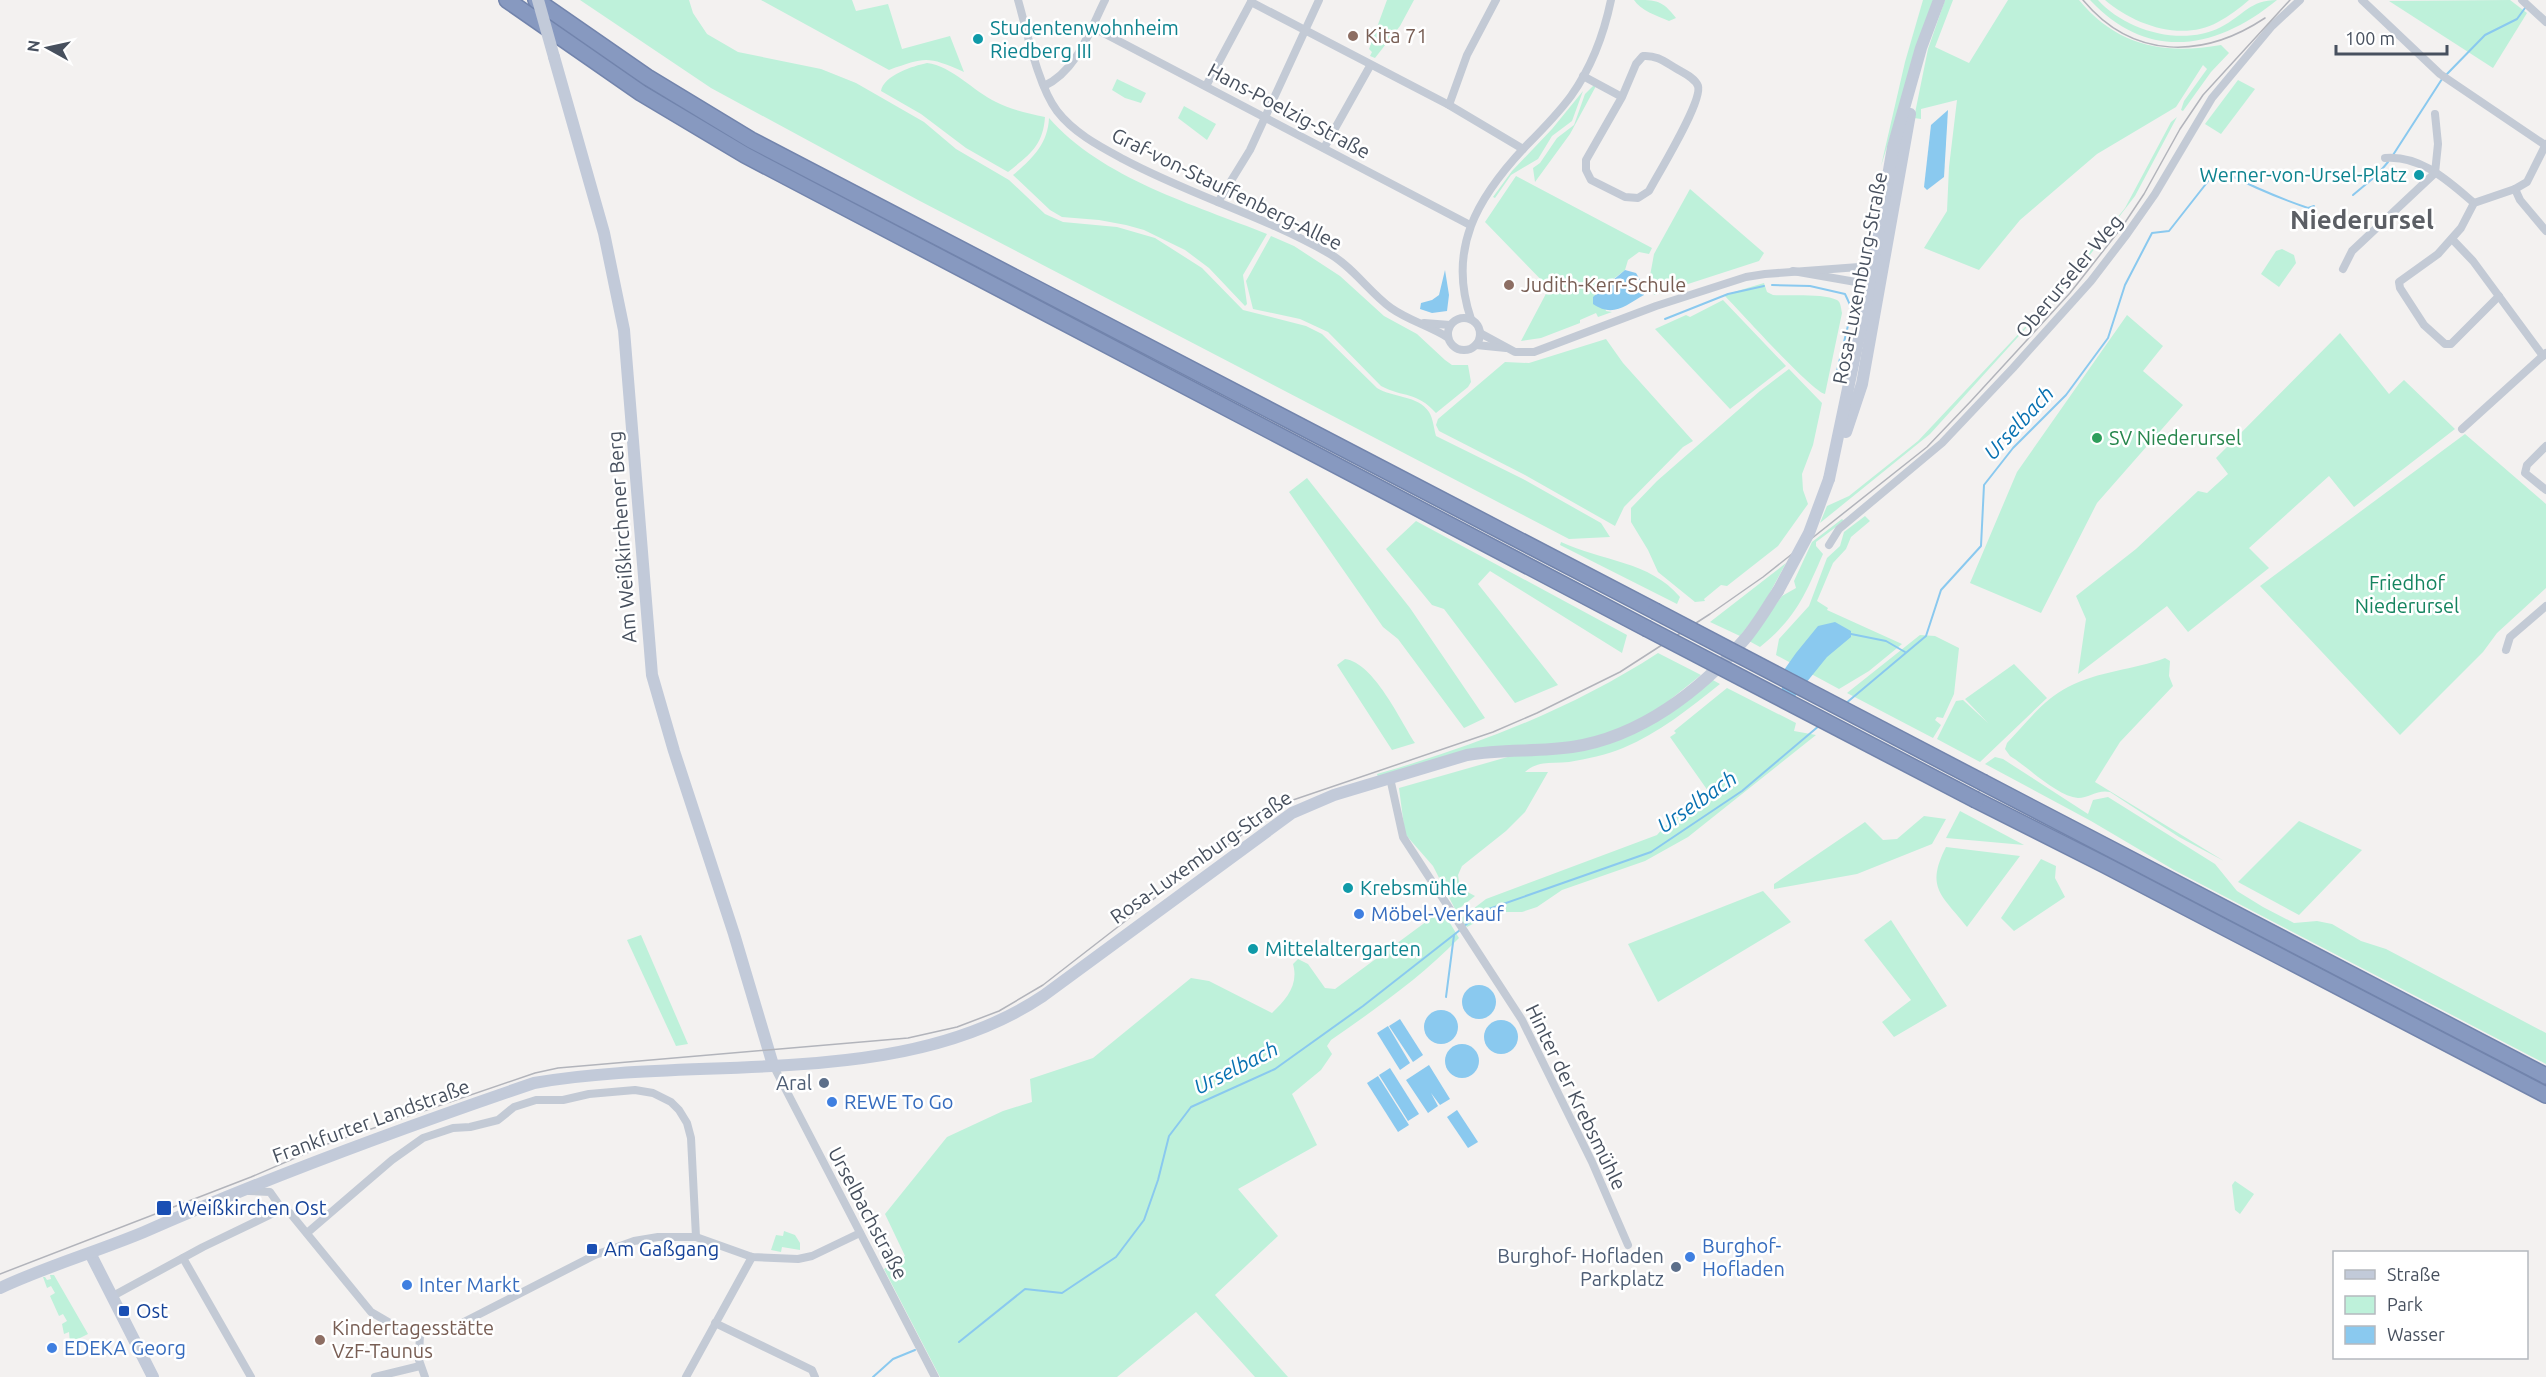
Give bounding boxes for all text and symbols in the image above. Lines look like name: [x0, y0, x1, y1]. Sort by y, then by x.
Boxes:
place label: Studentenwohnheim Riedberg III: [990, 16, 1179, 62]
north arrow: [18, 18, 78, 78]
scale bar: [2336, 18, 2447, 56]
place label: Kita 71: [1365, 24, 1428, 47]
text: 100 m: [2345, 28, 2395, 48]
marker: Kita 71: [1346, 29, 1360, 43]
marker: Studentenwohnheim Riedberg III: [971, 32, 985, 46]
text: N: [23, 39, 43, 53]
street label: Hans-Poelzig-Straße: [1204, 58, 1374, 163]
street label: Graf-von-Stauffenberg-Allee: [1108, 123, 1346, 254]
place label: Werner-von-Ursel-Platz: [2200, 163, 2407, 186]
marker: Werner-von-Ursel-Platz: [2412, 168, 2426, 182]
street label: Rosa-Luxemburg-Straße: [1828, 170, 1891, 386]
district label: Niederursel: [2290, 205, 2434, 234]
street label: Oberurseler Weg: [2010, 209, 2127, 342]
place label: Judith-Kerr-Schule: [1521, 273, 1686, 296]
marker: Judith-Kerr-Schule: [1502, 278, 1516, 292]
water label: Urselbach: [1978, 381, 2058, 464]
place label: SV Niederursel: [2109, 426, 2241, 449]
street label: Am Weißkirchener Berg: [603, 430, 640, 644]
marker: SV Niederursel: [2090, 431, 2104, 445]
park label: Friedhof Niederursel: [2355, 571, 2459, 617]
water label: Urselbach: [1652, 765, 1741, 837]
street label: Rosa-Luxemburg-Straße: [1106, 785, 1296, 928]
place label: Krebsmühle: [1360, 876, 1468, 899]
marker: Krebsmühle: [1341, 881, 1355, 895]
place label: Möbel-Verkauf: [1371, 902, 1504, 925]
marker: Möbel-Verkauf: [1352, 907, 1366, 921]
place label: Mittelaltergarten: [1265, 937, 1421, 960]
marker: Mittelaltergarten: [1246, 942, 1260, 956]
street label: Hinter der Krebsmühle: [1521, 1000, 1631, 1193]
water label: Urselbach: [1189, 1036, 1282, 1099]
place label: Aral: [776, 1071, 812, 1094]
street label: Frankfurter Landstraße: [269, 1074, 473, 1167]
marker: Aral: [817, 1076, 831, 1090]
place label: REWE To Go: [844, 1090, 953, 1113]
marker: REWE To Go: [825, 1095, 839, 1109]
street label: Urselbachstraße: [824, 1143, 913, 1283]
place label: Weißkirchen Ost: [178, 1196, 327, 1219]
marker: Weißkirchen Ost: [155, 1199, 173, 1217]
place label: Burghof- Hofladen: [1702, 1234, 1785, 1280]
place label: Am Gaßgang: [604, 1237, 719, 1260]
marker: Am Gaßgang: [585, 1242, 599, 1256]
place label: Burghof- Hofladen Parkplatz: [1497, 1244, 1664, 1290]
marker: Burghof- Hofladen: [1683, 1250, 1697, 1264]
legend: [2333, 1251, 2528, 1359]
marker: Burghof- Hofladen Parkplatz: [1669, 1260, 1683, 1274]
text: Straße: [2387, 1264, 2440, 1284]
place label: Inter Markt: [419, 1273, 520, 1296]
marker: Inter Markt: [400, 1278, 414, 1292]
text: Park: [2387, 1294, 2423, 1314]
place label: Ost: [136, 1299, 168, 1322]
marker: Ost: [117, 1304, 131, 1318]
place label: Kindertagesstätte VzF-Taunus: [332, 1316, 494, 1362]
text: Wasser: [2387, 1324, 2445, 1344]
marker: Kindertagesstätte VzF-Taunus: [313, 1333, 327, 1347]
place label: EDEKA Georg: [64, 1336, 186, 1359]
marker: EDEKA Georg: [45, 1341, 59, 1355]

